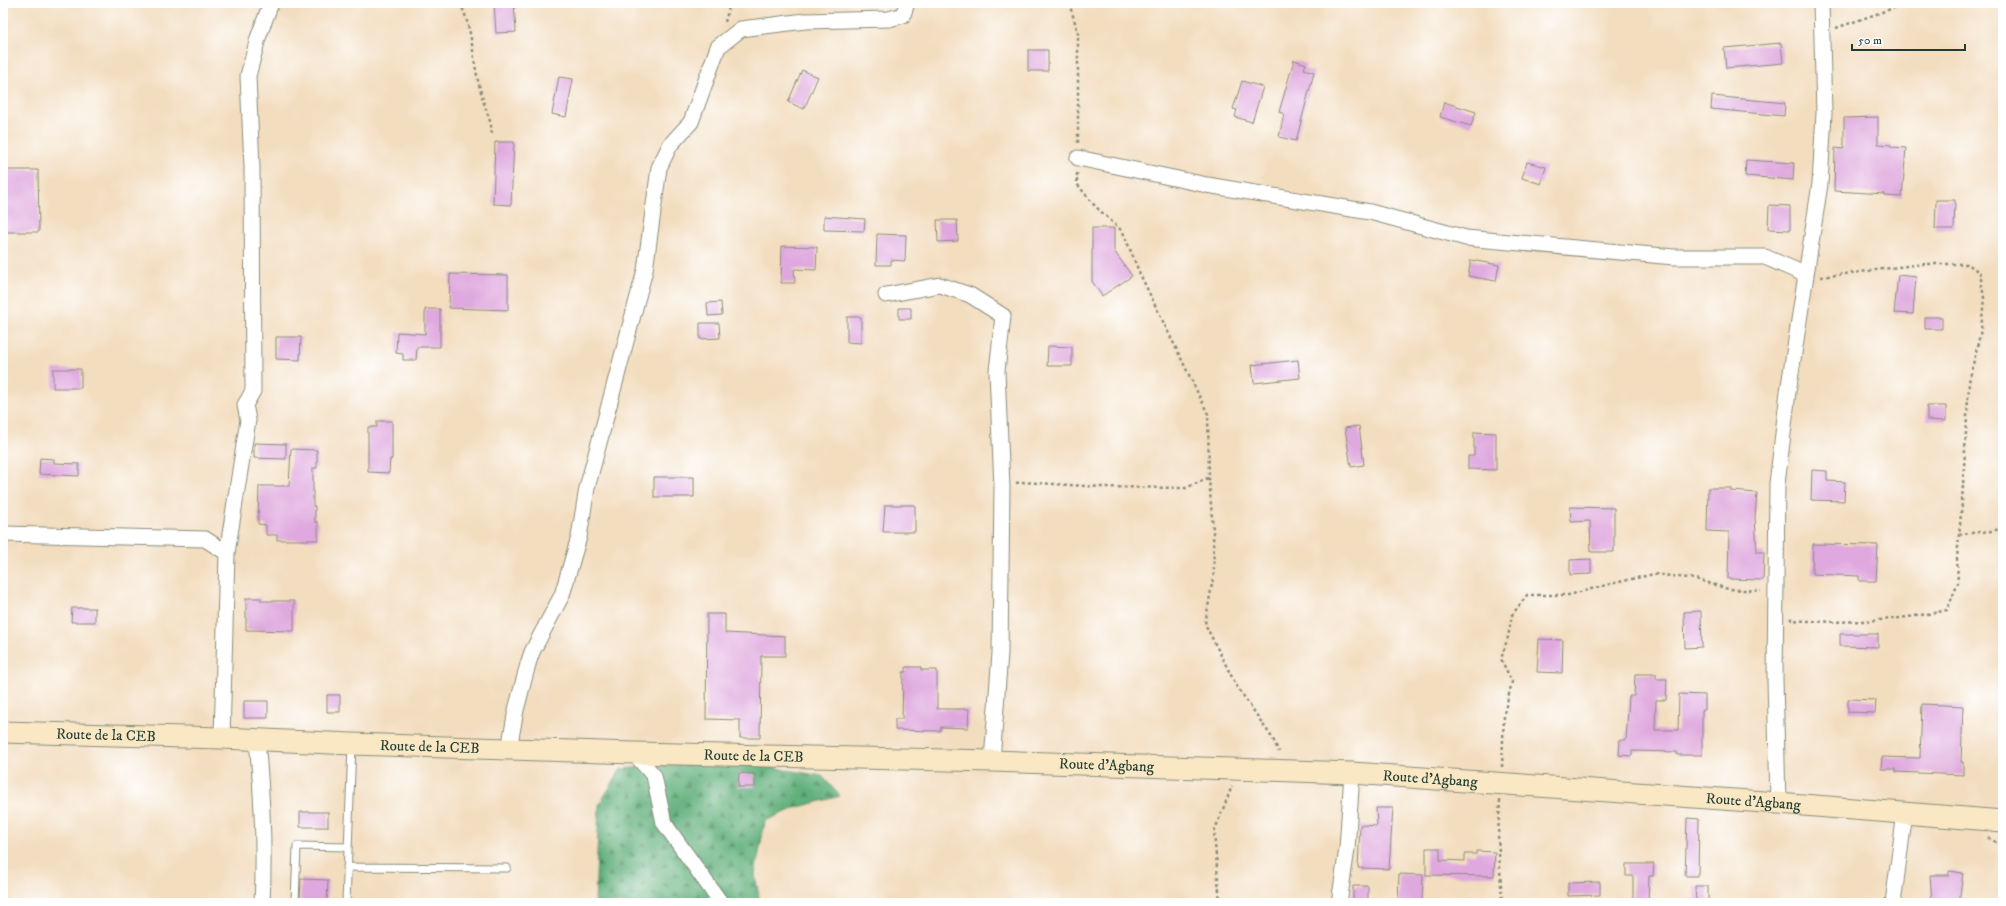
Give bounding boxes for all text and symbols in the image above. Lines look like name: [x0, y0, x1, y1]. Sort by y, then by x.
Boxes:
scale bar: [1852, 26, 1965, 52]
text: 50 m: [1858, 33, 1882, 48]
street label: Route de la CEB: [56, 724, 156, 746]
street label: Route de la CEB: [380, 736, 480, 758]
street label: Route de la CEB: [703, 746, 804, 767]
street label: Route d'Agbang: [1059, 754, 1155, 776]
street label: Route d'Agbang: [1382, 766, 1479, 792]
street label: Route d'Agbang: [1705, 789, 1802, 815]

